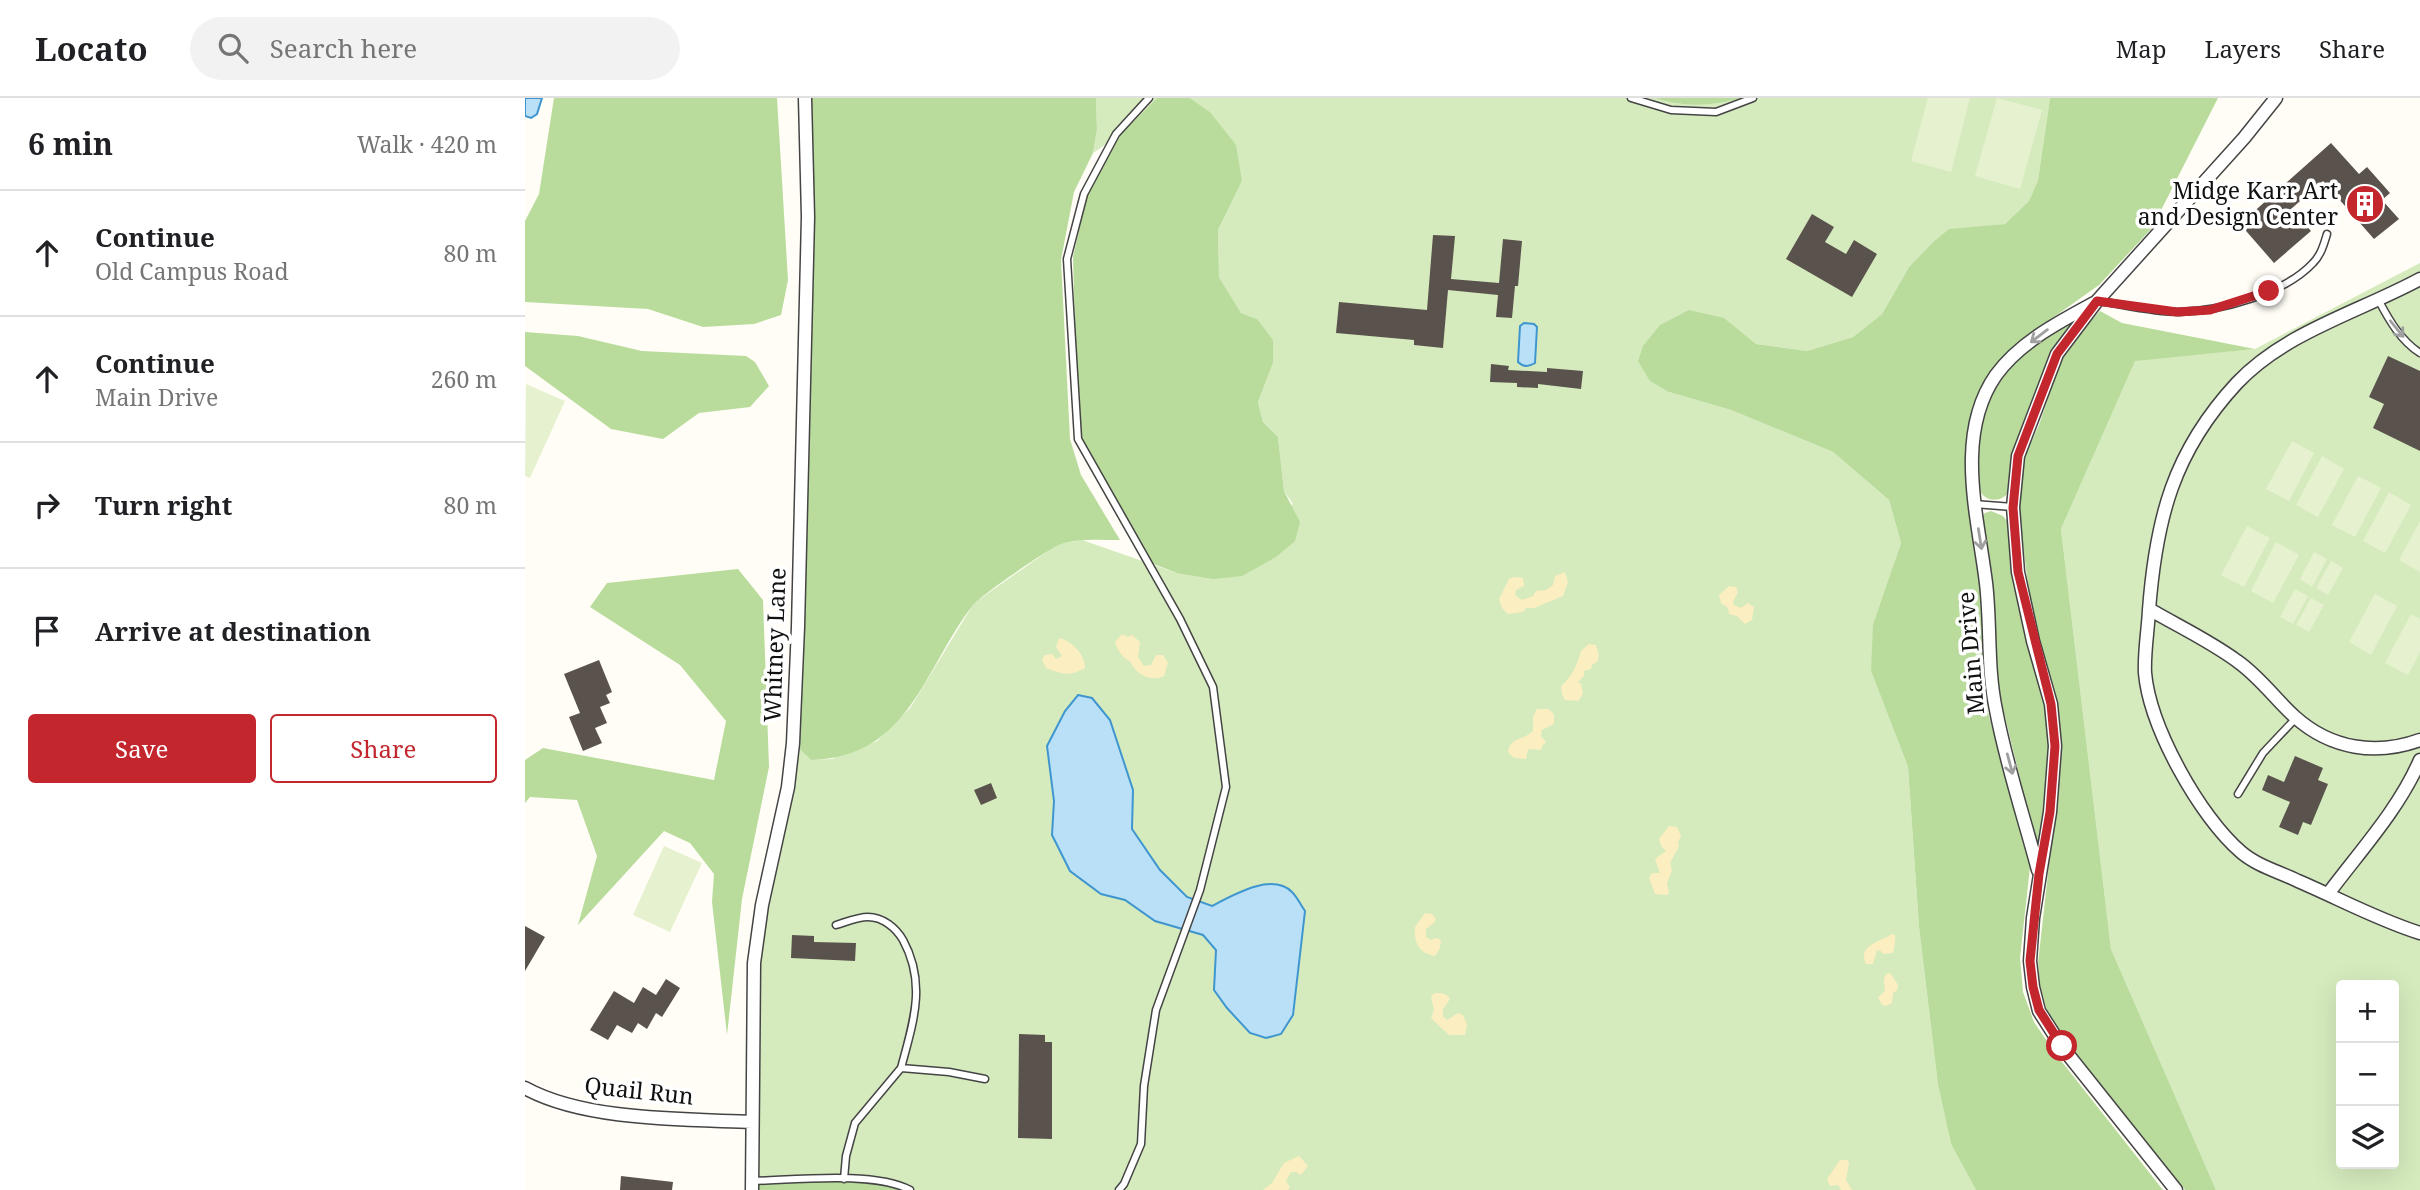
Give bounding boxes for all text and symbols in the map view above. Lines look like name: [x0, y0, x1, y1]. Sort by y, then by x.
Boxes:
search box: [190, 17, 680, 80]
text: Locato: [35, 26, 148, 71]
icon: search: [214, 29, 252, 67]
text: Search here: [270, 30, 417, 66]
text: Map: [2116, 32, 2167, 65]
text: Layers: [2205, 32, 2281, 65]
text: Share: [2319, 32, 2385, 65]
text: 6 min: [28, 123, 113, 164]
text: Walk · 420 m: [357, 128, 497, 160]
place label: Midge Karr Art and Design Center: [2138, 174, 2338, 232]
building icon: Midge Karr Art and Design Center: [2344, 183, 2386, 225]
text: Continue: [95, 219, 215, 255]
icon: ahead: [28, 234, 66, 272]
text: 80 m: [444, 237, 497, 269]
text: Old Campus Road: [95, 255, 289, 287]
route end: [2253, 275, 2284, 306]
one-way arrow: [2389, 320, 2404, 338]
one-way arrow: [2030, 328, 2048, 343]
text: Continue: [95, 345, 215, 381]
icon: ahead: [28, 360, 66, 398]
text: 260 m: [431, 363, 497, 395]
text: Main Drive: [95, 381, 218, 413]
icon: right: [28, 486, 66, 524]
text: Turn right: [95, 487, 232, 523]
text: 80 m: [444, 489, 497, 521]
one-way arrow: [1974, 527, 1987, 550]
street label: Whitney Lane: [755, 567, 793, 723]
street label: Main Drive: [1949, 590, 1991, 716]
icon: arrive: [28, 612, 66, 650]
text: Arrive at destination: [95, 613, 371, 649]
button: Save: [28, 714, 256, 783]
button: Share: [270, 714, 497, 783]
one-way arrow: [2004, 753, 2017, 775]
map controls: [2336, 980, 2399, 1169]
button: +: [2336, 980, 2399, 1043]
route start: [2046, 1030, 2077, 1061]
button: −: [2336, 1043, 2399, 1106]
street label: Quail Run: [583, 1068, 695, 1112]
button: layers: [2336, 1106, 2399, 1169]

